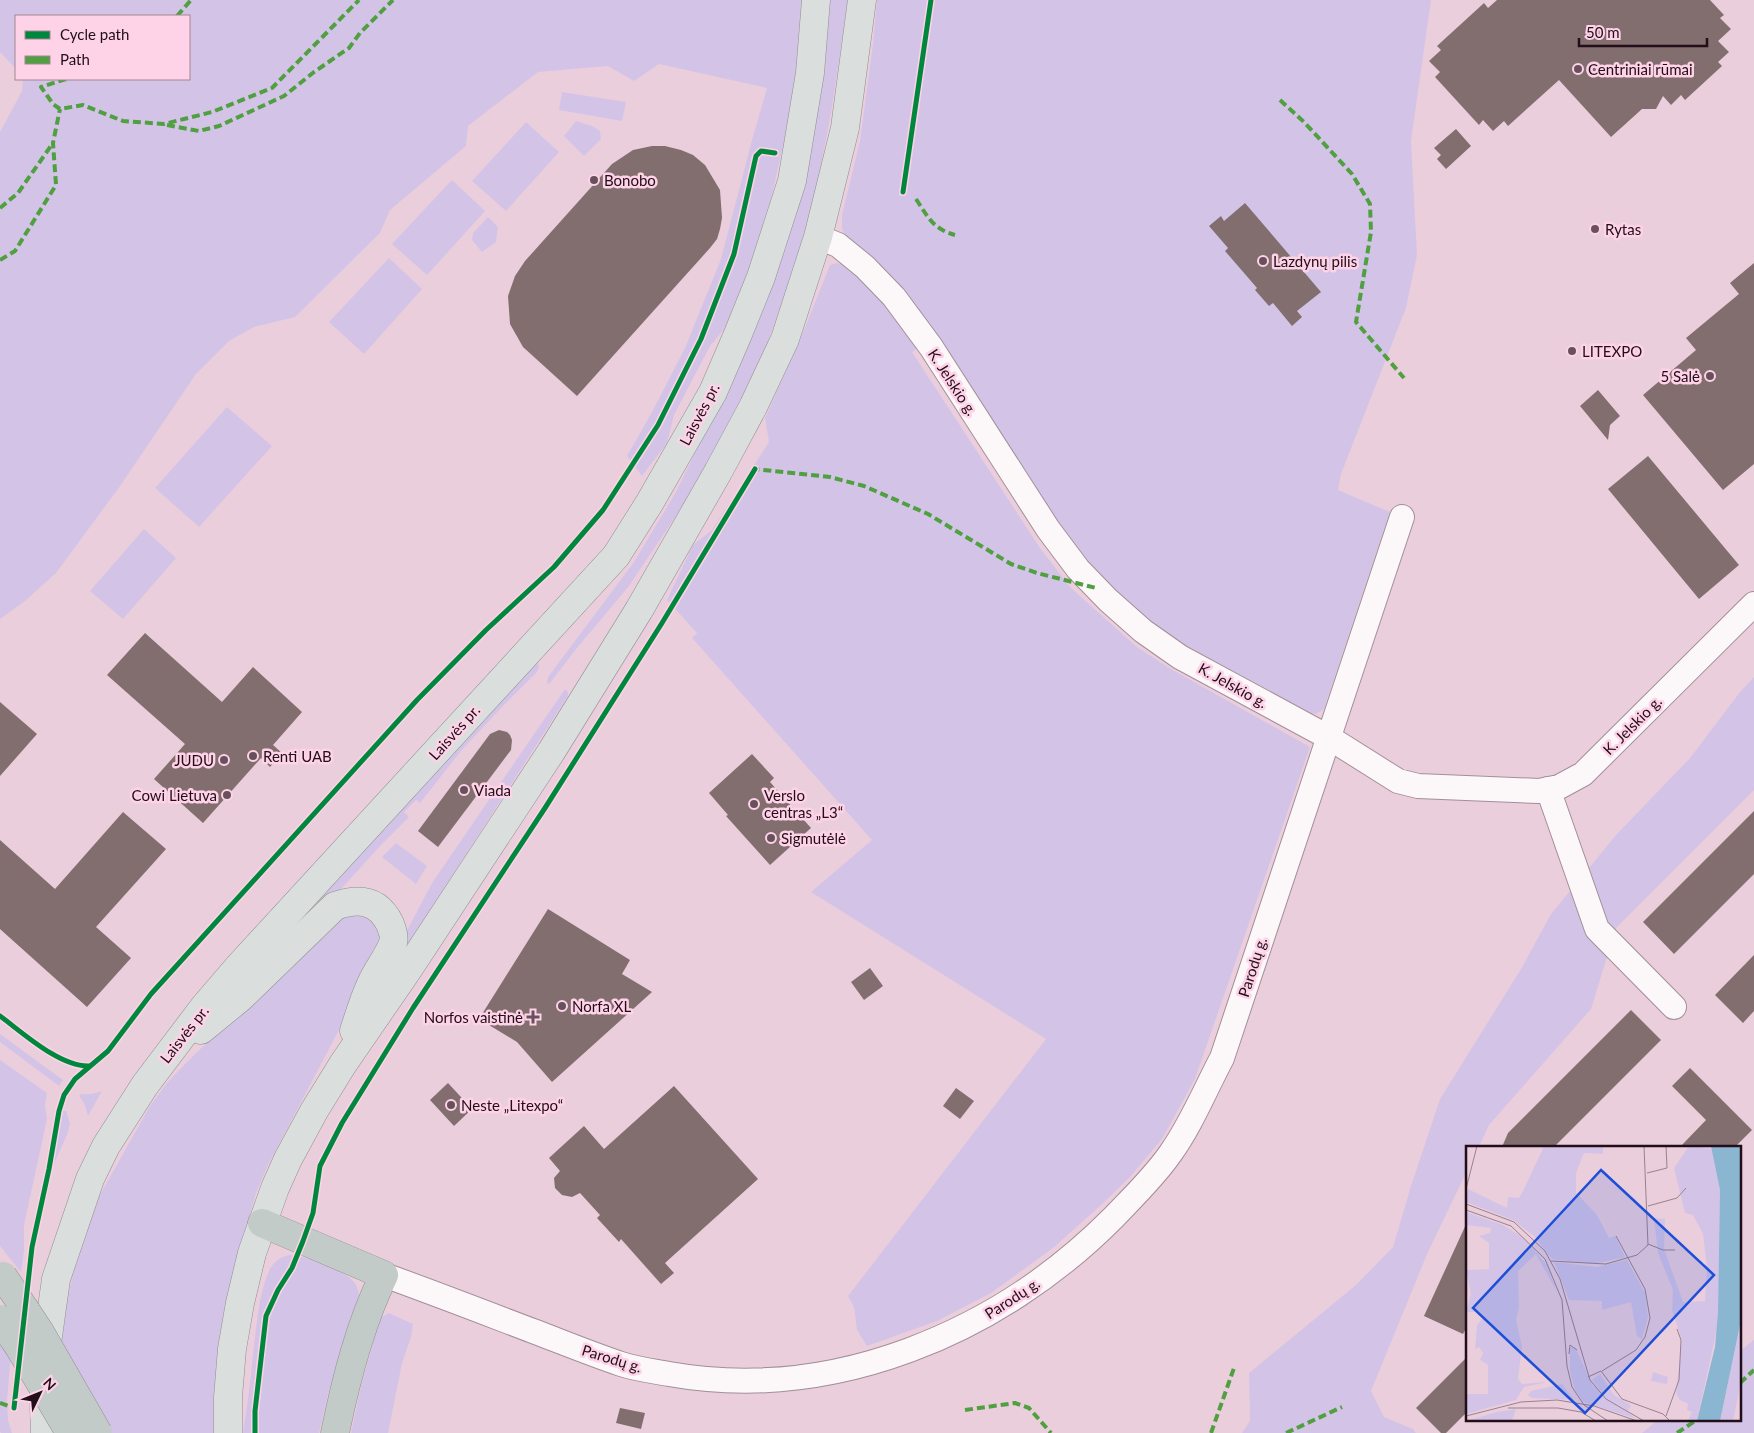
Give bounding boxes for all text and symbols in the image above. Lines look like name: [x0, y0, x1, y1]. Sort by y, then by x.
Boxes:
legend: [15, 15, 190, 80]
scale bar: [1579, 15, 1706, 47]
text: 50 m: [1586, 23, 1620, 41]
text: Cycle path: [60, 25, 129, 43]
text: Path: [60, 50, 90, 68]
place label: Centriniai rūmai: [1588, 60, 1693, 78]
marker: Centriniai rūmai: [1572, 63, 1584, 75]
place label: Bonobo: [604, 171, 656, 189]
marker: Bonobo: [588, 174, 600, 186]
place label: Rytas: [1605, 220, 1641, 238]
marker: Rytas: [1589, 223, 1601, 235]
place label: Lazdynų pilis: [1273, 252, 1357, 270]
marker: Lazdynų pilis: [1257, 255, 1269, 267]
place label: LITEXPO: [1582, 342, 1642, 360]
street label: K. Jelskio g.: [925, 345, 981, 419]
marker: LITEXPO: [1566, 345, 1578, 357]
place label: 5 Salė: [1661, 367, 1700, 385]
marker: 5 Salė: [1704, 370, 1716, 382]
street label: Laisvės pr.: [675, 380, 723, 448]
street label: K. Jelskio g.: [1195, 659, 1271, 711]
street label: K. Jelskio g.: [1599, 692, 1665, 758]
street label: Laisvės pr.: [425, 701, 483, 763]
place label: Renti UAB: [263, 747, 332, 765]
marker: Renti UAB: [247, 750, 259, 762]
place label: JUDU: [174, 751, 214, 769]
marker: JUDU: [218, 754, 230, 766]
place label: Viada: [474, 781, 511, 799]
marker: Viada: [458, 784, 470, 796]
place label: Cowi Lietuva: [132, 786, 217, 804]
place label: Verslo centras „L3“: [764, 786, 843, 821]
marker: Cowi Lietuva: [221, 789, 233, 801]
marker: Verslo centras „L3“: [748, 798, 760, 810]
place label: Sigmutėlė: [781, 829, 846, 847]
marker: Sigmutėlė: [765, 832, 777, 844]
street label: Parodų g.: [1234, 935, 1270, 999]
place label: Norfa XL: [572, 997, 631, 1015]
marker: Norfa XL: [556, 1000, 568, 1012]
street label: Laisvės pr.: [156, 1002, 212, 1066]
place label: Norfos vaistinė: [424, 1008, 523, 1026]
marker: Norfos vaistinė: [527, 1011, 539, 1023]
place label: Neste „Litexpo“: [461, 1096, 563, 1114]
marker: Neste „Litexpo“: [445, 1099, 457, 1111]
inset map: [1466, 1146, 1742, 1420]
street label: Parodų g.: [981, 1274, 1043, 1322]
street label: Parodų g.: [580, 1340, 644, 1376]
north arrow: [15, 1368, 65, 1418]
text: N: [40, 1374, 60, 1394]

